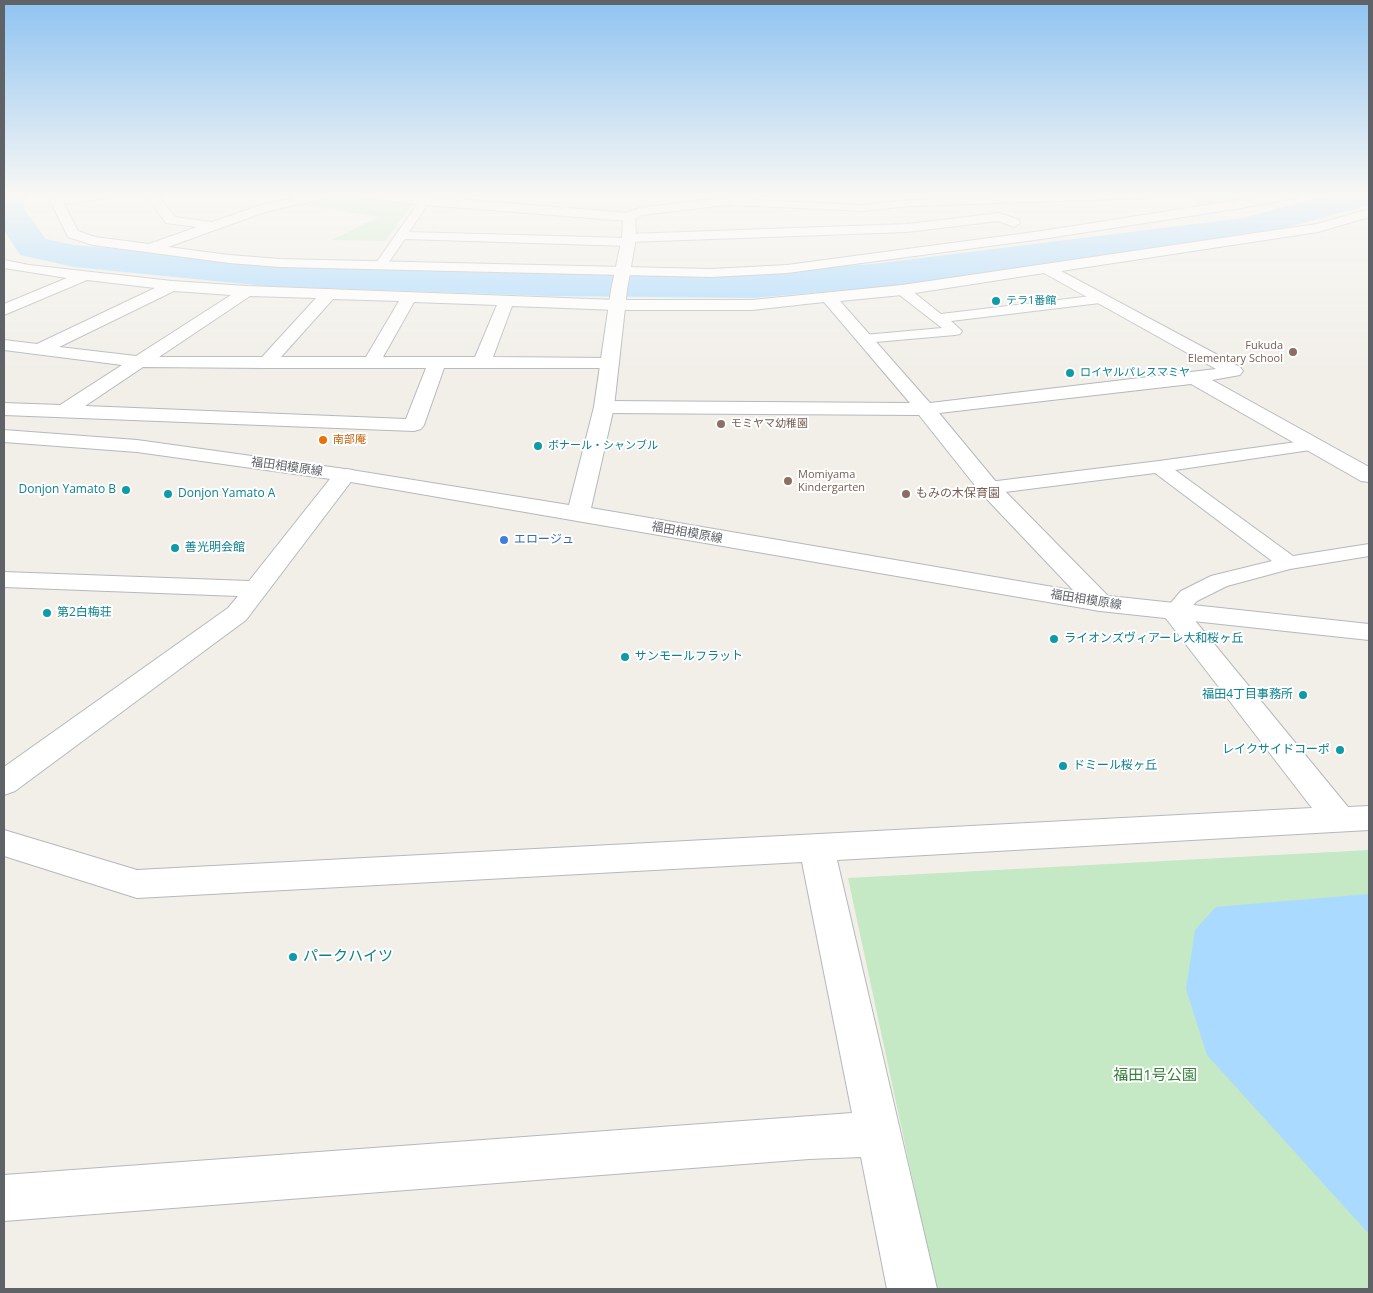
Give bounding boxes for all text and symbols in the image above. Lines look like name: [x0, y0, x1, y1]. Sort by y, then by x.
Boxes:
place label: テラ1番館: [1006, 294, 1056, 308]
marker: テラ1番館: [990, 295, 1002, 307]
place label: Fukuda Elementary School: [1188, 339, 1283, 365]
marker: Fukuda Elementary School: [1287, 346, 1299, 358]
place label: ロイヤルパレスマミヤ: [1080, 366, 1190, 380]
marker: ロイヤルパレスマミヤ: [1064, 367, 1076, 379]
place label: モミヤマ幼稚園: [731, 417, 808, 431]
marker: モミヤマ幼稚園: [715, 418, 727, 430]
place label: 南部庵: [333, 433, 366, 447]
marker: 南部庵: [317, 434, 329, 446]
place label: ボナール・シャンブル: [548, 439, 658, 453]
marker: ボナール・シャンブル: [532, 440, 544, 452]
street label: 福田相模原線: [250, 455, 324, 479]
place label: Momiyama Kindergarten: [798, 468, 865, 494]
marker: Momiyama Kindergarten: [782, 475, 794, 487]
place label: Donjon Yamato B: [18, 483, 116, 497]
marker: Donjon Yamato B: [120, 484, 132, 496]
place label: Donjon Yamato A: [178, 487, 275, 501]
place label: もみの木保育園: [916, 487, 1000, 501]
marker: Donjon Yamato A: [162, 488, 174, 500]
marker: もみの木保育園: [900, 488, 912, 500]
street label: 福田相模原線: [650, 520, 724, 546]
place label: エロージュ: [514, 533, 574, 547]
marker: エロージュ: [498, 534, 510, 546]
place label: 善光明会館: [185, 541, 245, 555]
marker: 善光明会館: [169, 542, 181, 554]
street label: 福田相模原線: [1049, 587, 1123, 613]
place label: 第2白梅荘: [57, 606, 112, 620]
marker: 第2白梅荘: [41, 607, 53, 619]
place label: ライオンズヴィアーレ大和桜ヶ丘: [1064, 632, 1243, 646]
marker: ライオンズヴィアーレ大和桜ヶ丘: [1048, 633, 1060, 645]
place label: サンモールフラット: [635, 650, 743, 664]
marker: サンモールフラット: [619, 651, 631, 663]
place label: 福田4丁目事務所: [1202, 688, 1293, 702]
marker: 福田4丁目事務所: [1297, 689, 1309, 701]
place label: レイクサイドコーポ: [1222, 743, 1330, 757]
marker: レイクサイドコーポ: [1334, 744, 1346, 756]
place label: ドミール桜ヶ丘: [1073, 759, 1157, 773]
marker: ドミール桜ヶ丘: [1057, 760, 1069, 772]
place label: パークハイツ: [303, 948, 393, 966]
marker: パークハイツ: [287, 951, 299, 963]
park label: 福田1号公園: [1113, 1067, 1197, 1085]

